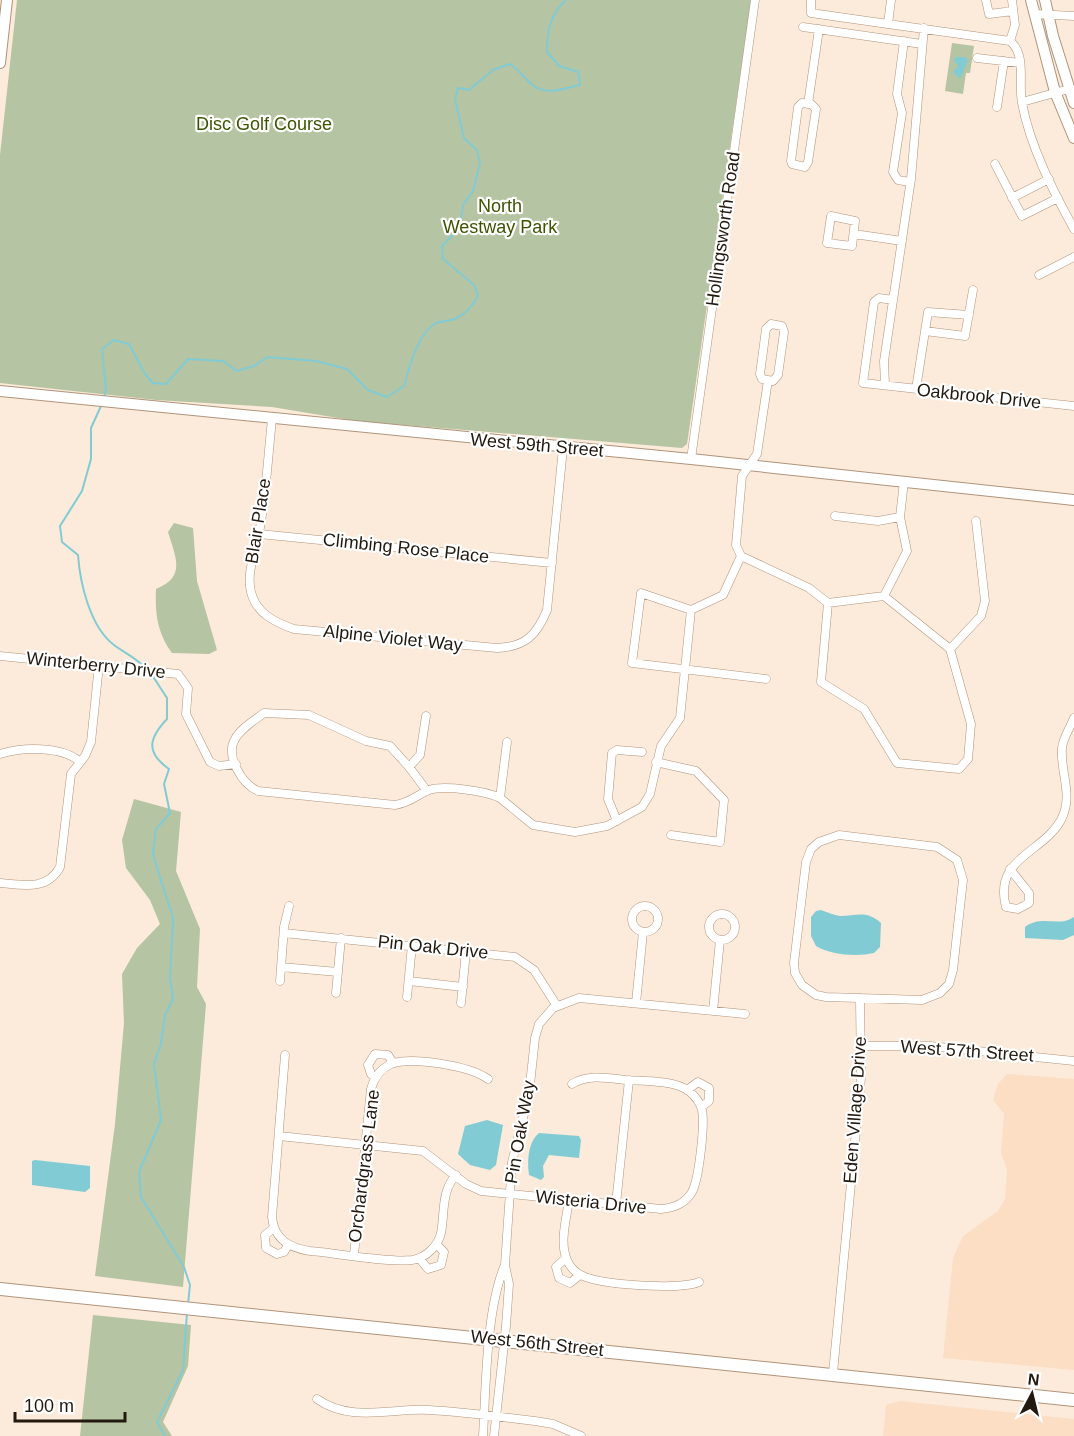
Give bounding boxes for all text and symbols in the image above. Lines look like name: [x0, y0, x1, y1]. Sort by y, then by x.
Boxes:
park label: Disc Golf Course: [196, 114, 332, 134]
street label: Hollingsworth Road: [702, 150, 744, 308]
park label: North Westway Park: [443, 196, 558, 237]
street label: Oakbrook Drive: [916, 380, 1042, 412]
street label: West 59th Street: [470, 429, 604, 461]
street label: Blair Place: [241, 477, 275, 565]
street label: Climbing Rose Place: [322, 529, 490, 567]
street label: Alpine Violet Way: [322, 621, 464, 655]
street label: Winterberry Drive: [25, 648, 167, 682]
street label: Pin Oak Drive: [377, 931, 489, 963]
street label: Eden Village Drive: [840, 1036, 870, 1184]
street label: West 57th Street: [900, 1036, 1034, 1066]
street label: Pin Oak Way: [501, 1079, 539, 1185]
street label: Orchardgrass Lane: [345, 1088, 383, 1244]
street label: Wisteria Drive: [534, 1186, 648, 1218]
street label: West 56th Street: [469, 1326, 605, 1360]
north arrow: [1002, 1364, 1062, 1424]
text: N: [1027, 1370, 1041, 1389]
scale bar: [15, 1385, 124, 1423]
text: 100 m: [24, 1396, 74, 1416]

